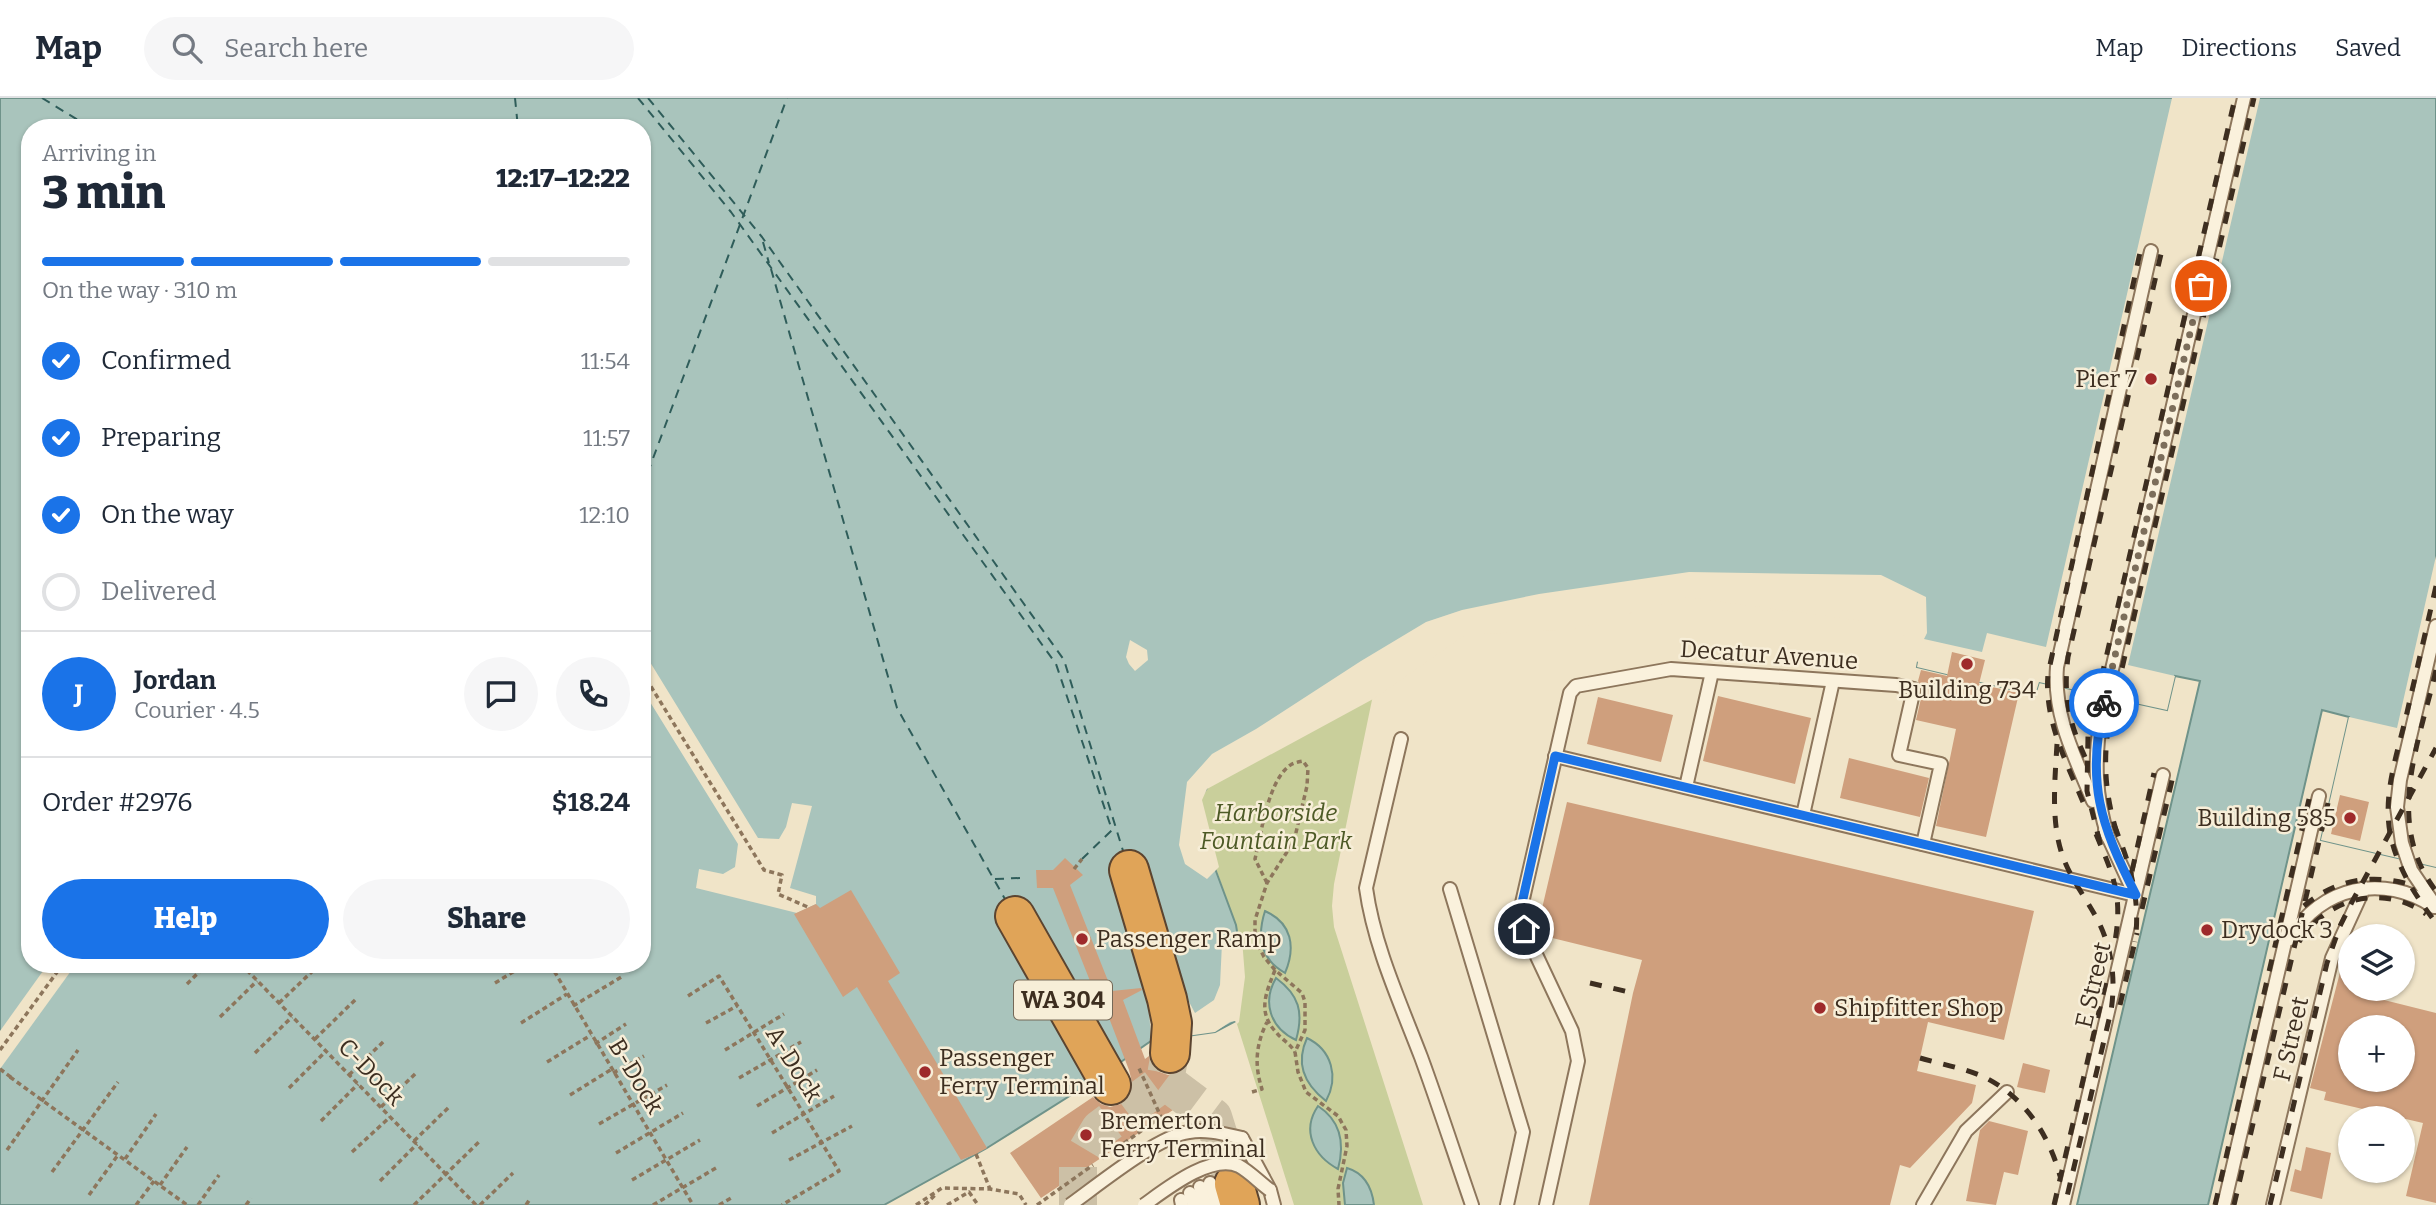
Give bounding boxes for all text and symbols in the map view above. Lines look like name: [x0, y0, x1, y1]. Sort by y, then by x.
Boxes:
search box: [144, 17, 634, 80]
text: Map: [35, 28, 102, 68]
icon: search: [168, 29, 206, 67]
text: Search here: [224, 33, 368, 64]
text: Map: [2095, 34, 2144, 62]
text: Directions: [2182, 34, 2297, 62]
text: Saved: [2335, 34, 2401, 62]
text: Arriving in: [42, 139, 156, 167]
text: 12:17–12:22: [496, 163, 630, 194]
text: 3 min: [42, 165, 165, 220]
pin: [2171, 256, 2231, 316]
icon: bag: [2182, 267, 2220, 305]
text: On the way · 310 m: [42, 276, 237, 304]
icon: check: [42, 342, 80, 380]
text: Confirmed: [101, 345, 231, 376]
text: 11:54: [581, 347, 630, 375]
place label: Pier 7: [2075, 365, 2137, 393]
marker: Pier 7: [2143, 371, 2159, 387]
icon: check: [42, 419, 80, 457]
text: Preparing: [101, 422, 221, 453]
text: 11:57: [583, 424, 630, 452]
icon: check: [42, 496, 80, 534]
text: On the way: [101, 499, 234, 530]
text: 12:10: [579, 501, 630, 529]
text: Delivered: [101, 576, 216, 607]
street label: Decatur Avenue: [1679, 635, 1859, 675]
marker: Building 734: [1959, 656, 1975, 672]
button: chat: [464, 657, 538, 731]
button: phone: [556, 657, 630, 731]
text: Jordan: [134, 665, 216, 696]
courier: [2069, 668, 2139, 738]
place label: Building 734: [1898, 676, 2036, 704]
text: J: [75, 679, 83, 710]
icon: bike: [2085, 684, 2123, 722]
text: Courier · 4.5: [134, 696, 260, 724]
text: Order #2976: [42, 787, 193, 818]
text: $18.24: [552, 787, 630, 818]
park label: Harborside Fountain Park: [1200, 799, 1353, 855]
place label: Building 585: [2197, 804, 2336, 832]
marker: Building 585: [2342, 810, 2358, 826]
button: Help: [42, 879, 329, 959]
button: Share: [343, 879, 630, 959]
pin: [1494, 899, 1554, 959]
icon: home: [1505, 910, 1543, 948]
place label: Drydock 3: [2221, 916, 2333, 944]
marker: Drydock 3: [2199, 922, 2215, 938]
map controls: [2338, 924, 2415, 1183]
button: layers: [2338, 924, 2415, 1001]
place label: Passenger Ramp: [1096, 925, 1281, 953]
marker: Passenger Ramp: [1074, 931, 1090, 947]
street label: E Street: [2070, 939, 2117, 1031]
road number: WA 304: [1014, 980, 1112, 1020]
place label: Shipfitter Shop: [1834, 994, 2004, 1022]
street label: F Street: [2268, 994, 2314, 1084]
marker: Shipfitter Shop: [1812, 1000, 1828, 1016]
button: +: [2338, 1015, 2415, 1092]
street label: A-Dock: [760, 1021, 828, 1107]
street label: C-Dock: [332, 1033, 410, 1112]
street label: B-Dock: [603, 1033, 670, 1119]
place label: Passenger Ferry Terminal: [939, 1044, 1105, 1100]
marker: Passenger Ferry Terminal: [917, 1064, 933, 1080]
button: −: [2338, 1106, 2415, 1183]
place label: Bremerton Ferry Terminal: [1100, 1107, 1266, 1163]
marker: Bremerton Ferry Terminal: [1078, 1127, 1094, 1143]

